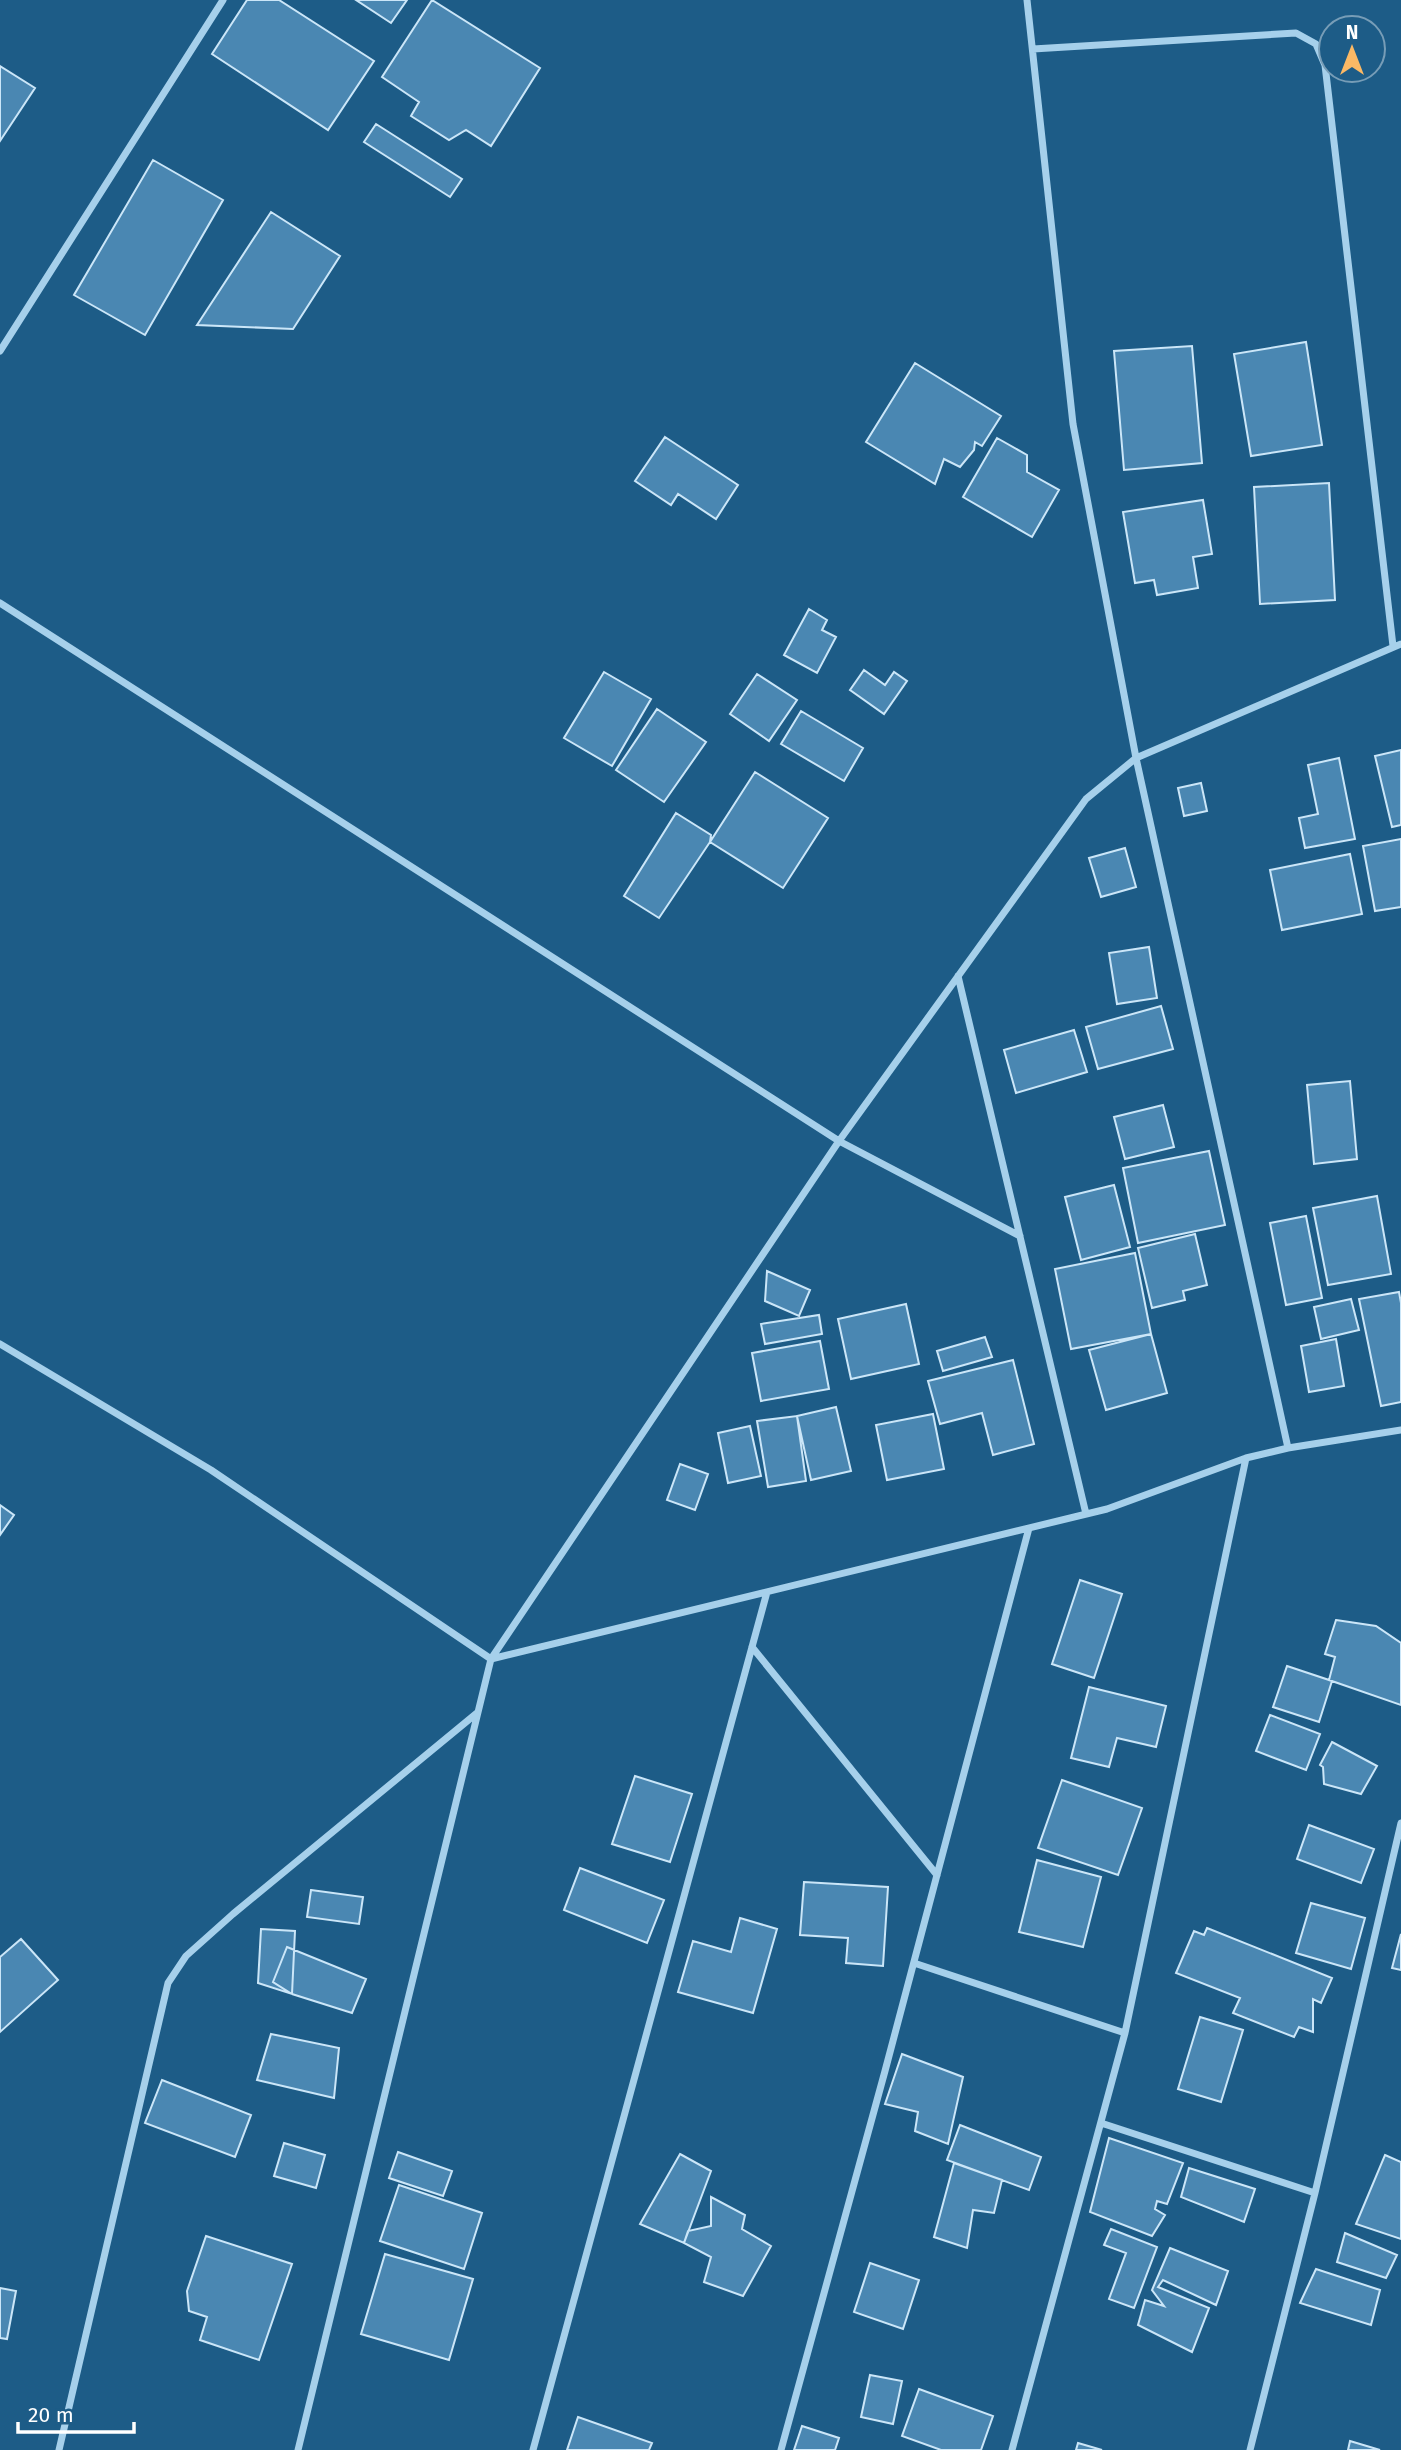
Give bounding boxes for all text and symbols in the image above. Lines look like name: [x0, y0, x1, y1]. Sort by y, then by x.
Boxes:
north arrow: [1317, 14, 1387, 84]
text: N: [1346, 21, 1358, 44]
scale bar: [18, 2390, 133, 2434]
text: 20 m: [28, 2402, 74, 2428]

